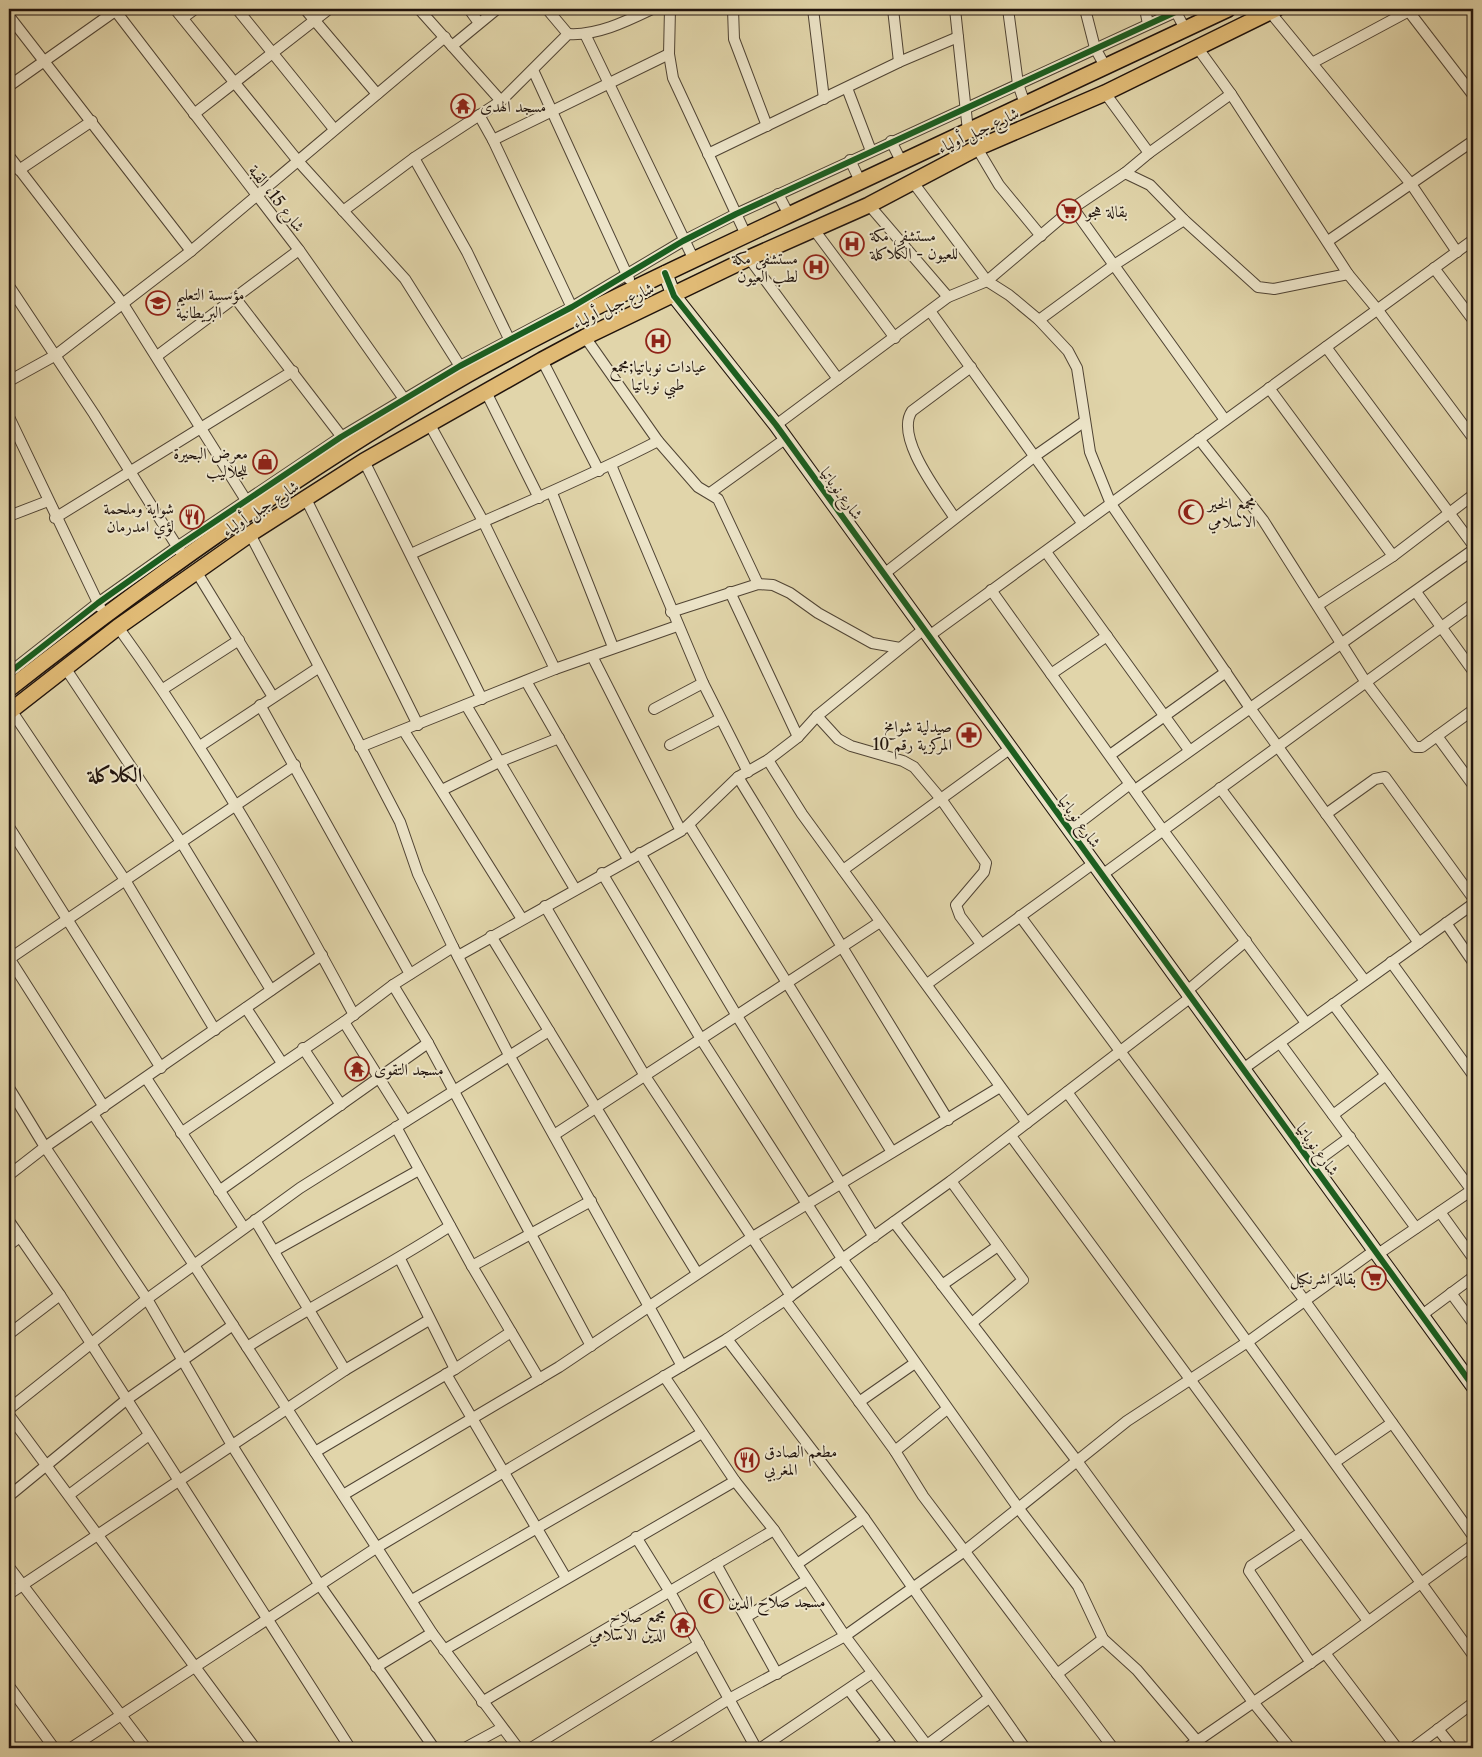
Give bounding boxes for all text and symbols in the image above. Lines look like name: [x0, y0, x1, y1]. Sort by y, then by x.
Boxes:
temple icon: مسجد الهدى: [450, 93, 476, 119]
place label: مسجد الهدى: [480, 96, 546, 116]
street label: شارع جبل أولياء: [934, 102, 1024, 161]
street label: شارع 15، القبة: [241, 160, 309, 238]
supermarket icon: بقالة هجو: [1056, 198, 1082, 224]
place label: بقالة هجو: [1084, 201, 1128, 222]
place label: مستشفى مكة للعيون - الكلاكلة: [869, 225, 958, 264]
hospital icon: مستشفى مكة للعيون - الكلاكلة: [839, 231, 865, 257]
place label: مستشفى مكة لطب العيون: [731, 248, 798, 287]
hospital icon: مستشفى مكة لطب العيون: [803, 254, 829, 280]
street label: شارع جبل أولياء: [569, 277, 659, 336]
place label: مؤسسة التعليم البريطانية: [176, 284, 244, 323]
school or university icon: مؤسسة التعليم البريطانية: [145, 290, 171, 316]
hospital icon: عيادات نوباتيا;مجمع طبي نوباتيا: [645, 328, 671, 354]
place label: عيادات نوباتيا;مجمع طبي نوباتيا: [609, 356, 707, 400]
place label: معرض البحيرة للجلاليب: [173, 443, 248, 482]
shop icon: معرض البحيرة للجلاليب: [252, 449, 278, 475]
street label: شارع نوباتيا: [813, 463, 868, 526]
street label: شارع جبل أولياء: [217, 475, 304, 544]
place label: مجمع الخير الاسلامي: [1206, 493, 1256, 534]
place label: شواية وملحمة لؤي امدرمان: [104, 498, 174, 539]
mosque icon: مجمع الخير الاسلامي: [1178, 499, 1204, 525]
restaurant icon: شواية وملحمة لؤي امدرمان: [179, 504, 205, 530]
place label: صيدلية شوامخ المركزية رقم 10: [873, 716, 952, 760]
pharmacy icon: صيدلية شوامخ المركزية رقم 10: [956, 722, 982, 748]
district label: الكلاكلة: [86, 762, 142, 787]
street label: شارع نوباتيا: [1051, 791, 1106, 854]
temple icon: مسجد التقوى: [344, 1056, 370, 1082]
place label: مسجد التقوى: [374, 1059, 444, 1080]
street label: شارع نوباتيا: [1289, 1119, 1344, 1182]
supermarket icon: بقالة اشرنكيل: [1361, 1265, 1387, 1291]
place label: بقالة اشرنكيل: [1290, 1268, 1356, 1290]
place label: مطعم الصادق المغربي: [764, 1441, 837, 1482]
restaurant icon: مطعم الصادق المغربي: [734, 1447, 760, 1473]
mosque icon: مسجد صلاح الدين: [698, 1588, 724, 1614]
place label: مسجد صلاح الدين: [728, 1591, 826, 1616]
place label: مجمع صلاح الدين الاسلامي: [589, 1606, 666, 1647]
temple icon: مجمع صلاح الدين الاسلامي: [670, 1612, 696, 1638]

